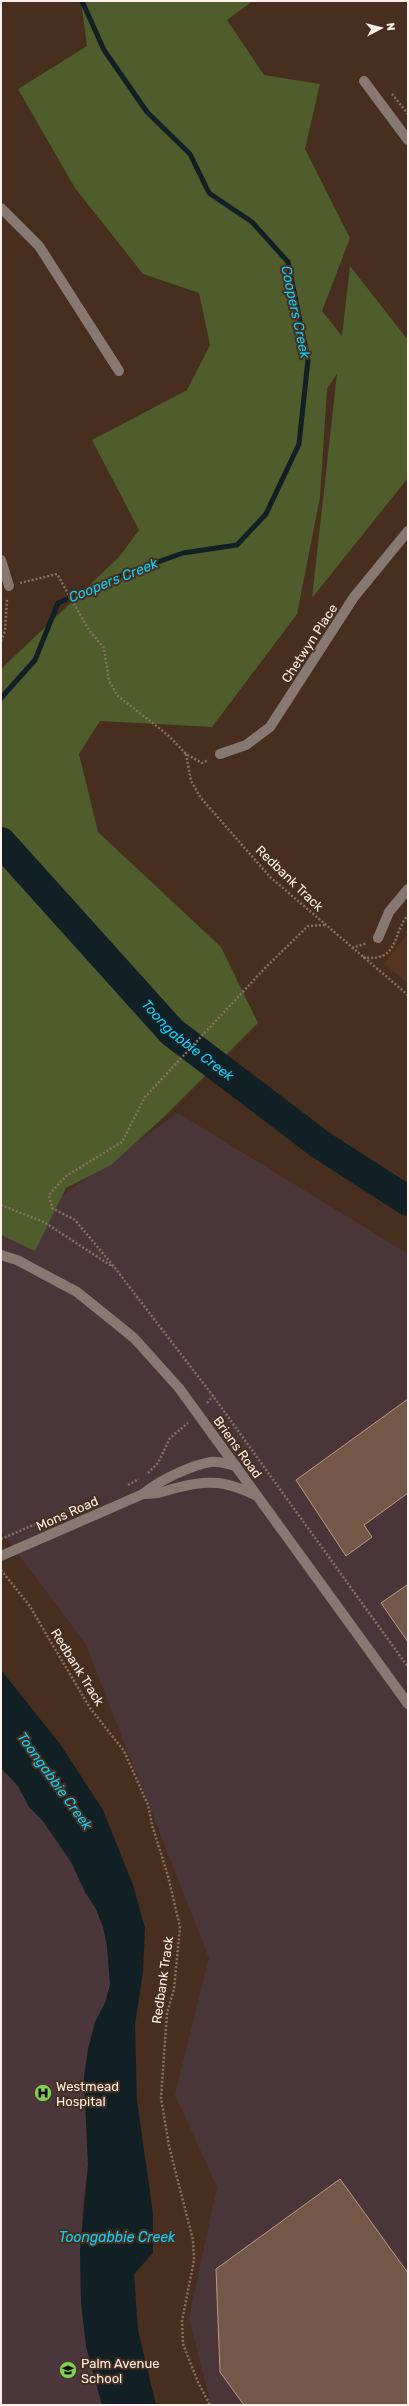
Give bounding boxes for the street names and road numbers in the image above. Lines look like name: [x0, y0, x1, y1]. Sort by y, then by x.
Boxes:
street label: Chetwyn Place: [278, 601, 340, 685]
street label: Redbank Track: [253, 842, 327, 915]
street label: Briens Road: [210, 1414, 265, 1481]
street label: Mons Road: [34, 1493, 101, 1534]
street label: Redbank Track: [48, 1626, 107, 1709]
street label: Redbank Track: [149, 1935, 176, 2025]

